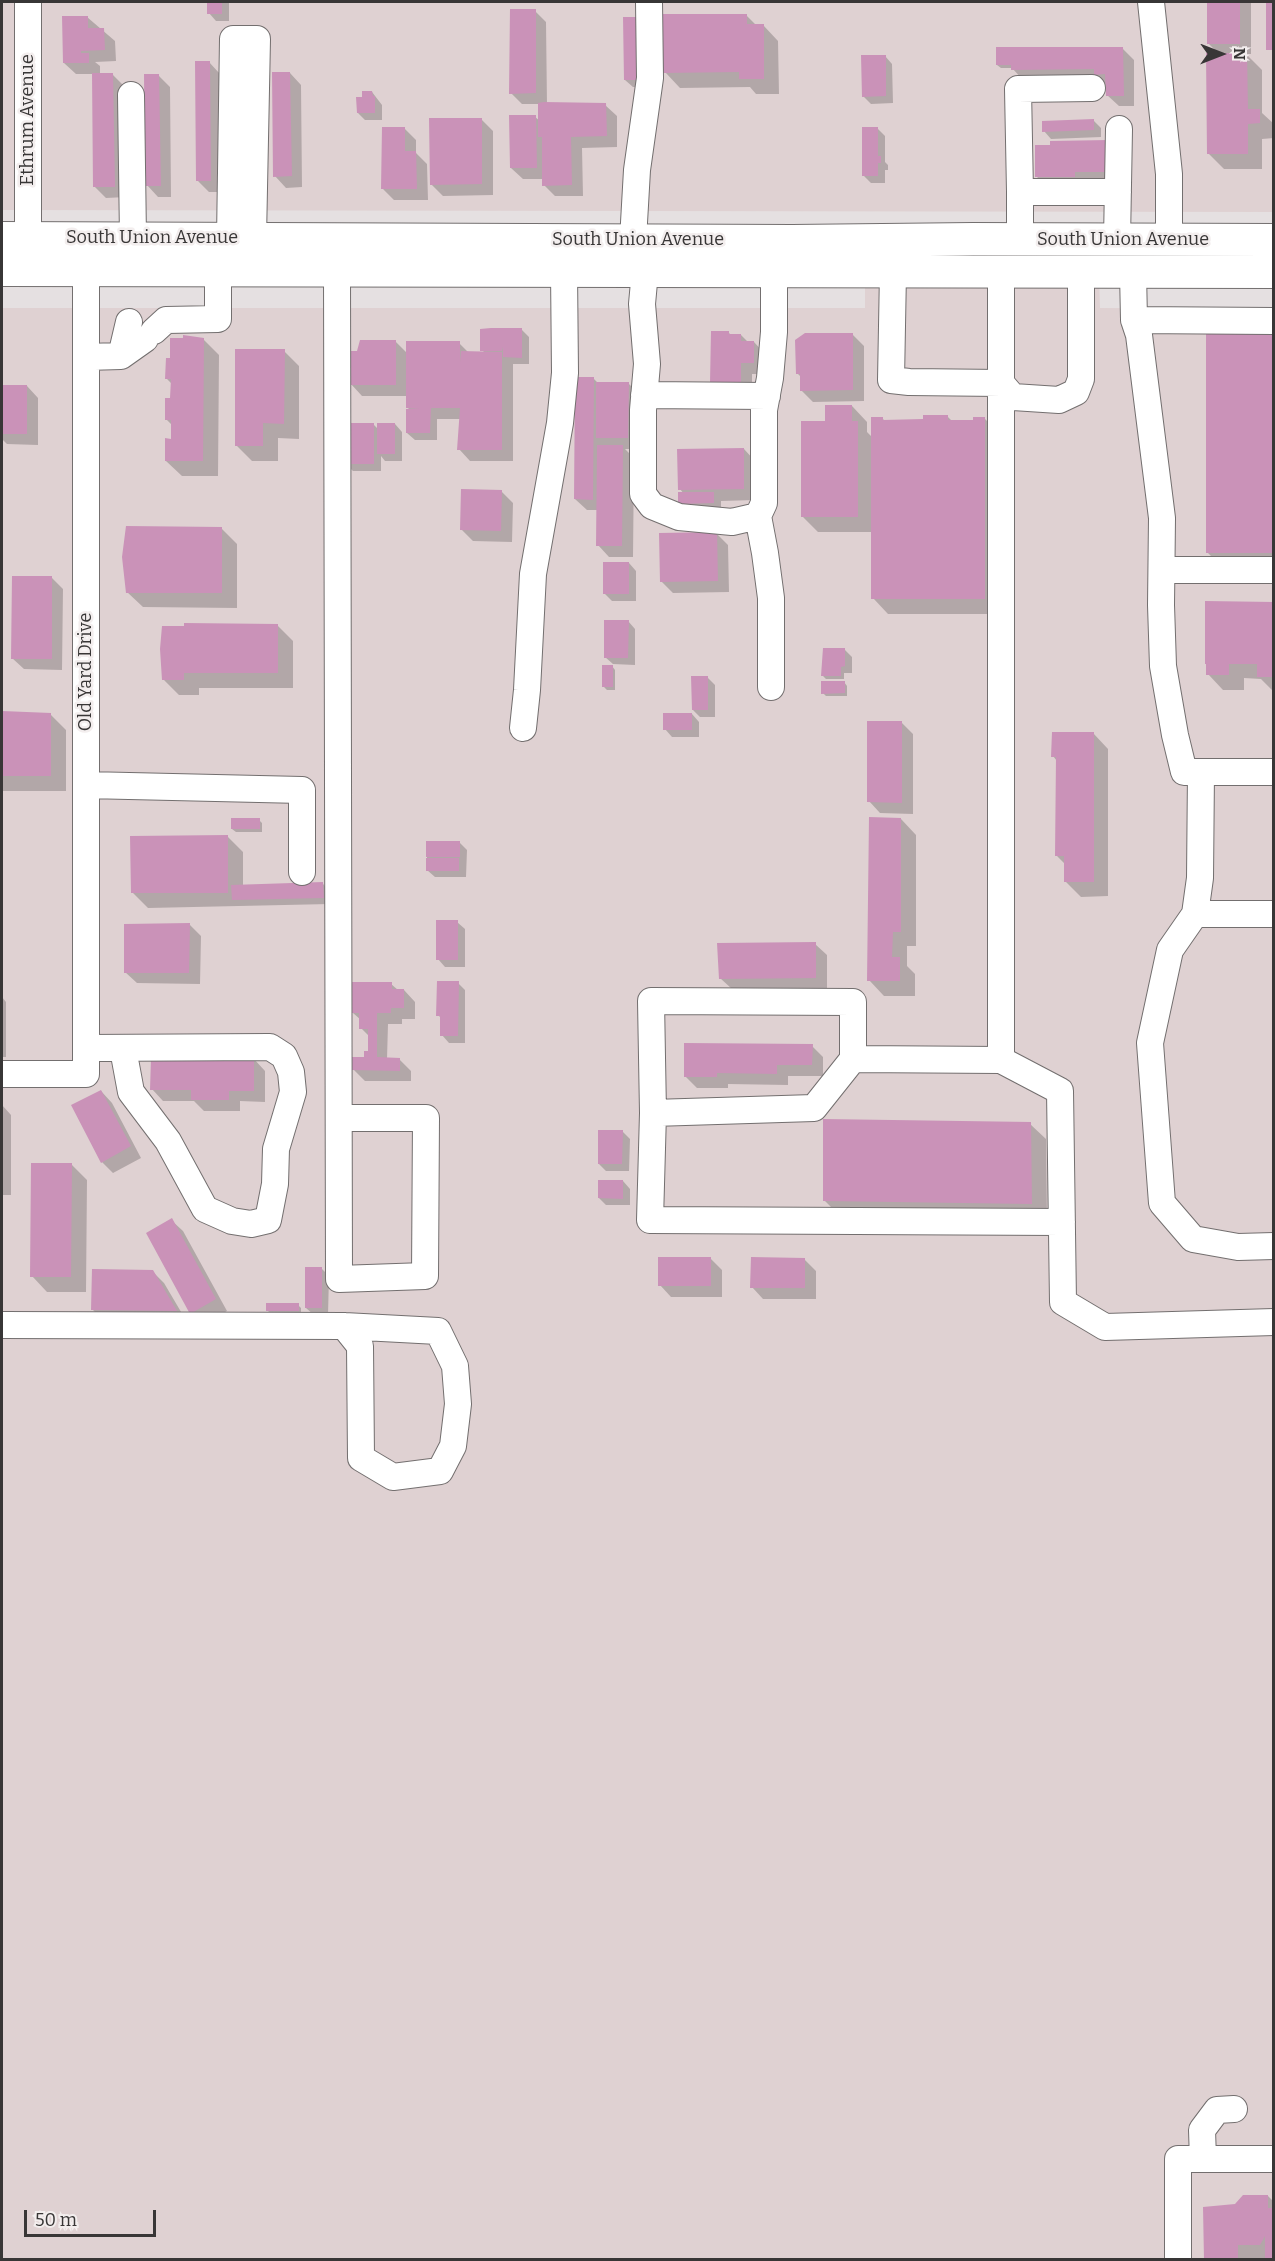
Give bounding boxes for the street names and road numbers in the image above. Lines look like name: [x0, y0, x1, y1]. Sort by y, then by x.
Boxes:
street label: Ethrum Avenue: [17, 54, 39, 186]
street label: South Union Avenue: [66, 227, 238, 249]
street label: South Union Avenue: [552, 229, 724, 251]
street label: South Union Avenue: [1037, 229, 1209, 251]
street label: Old Yard Drive: [75, 613, 97, 731]

